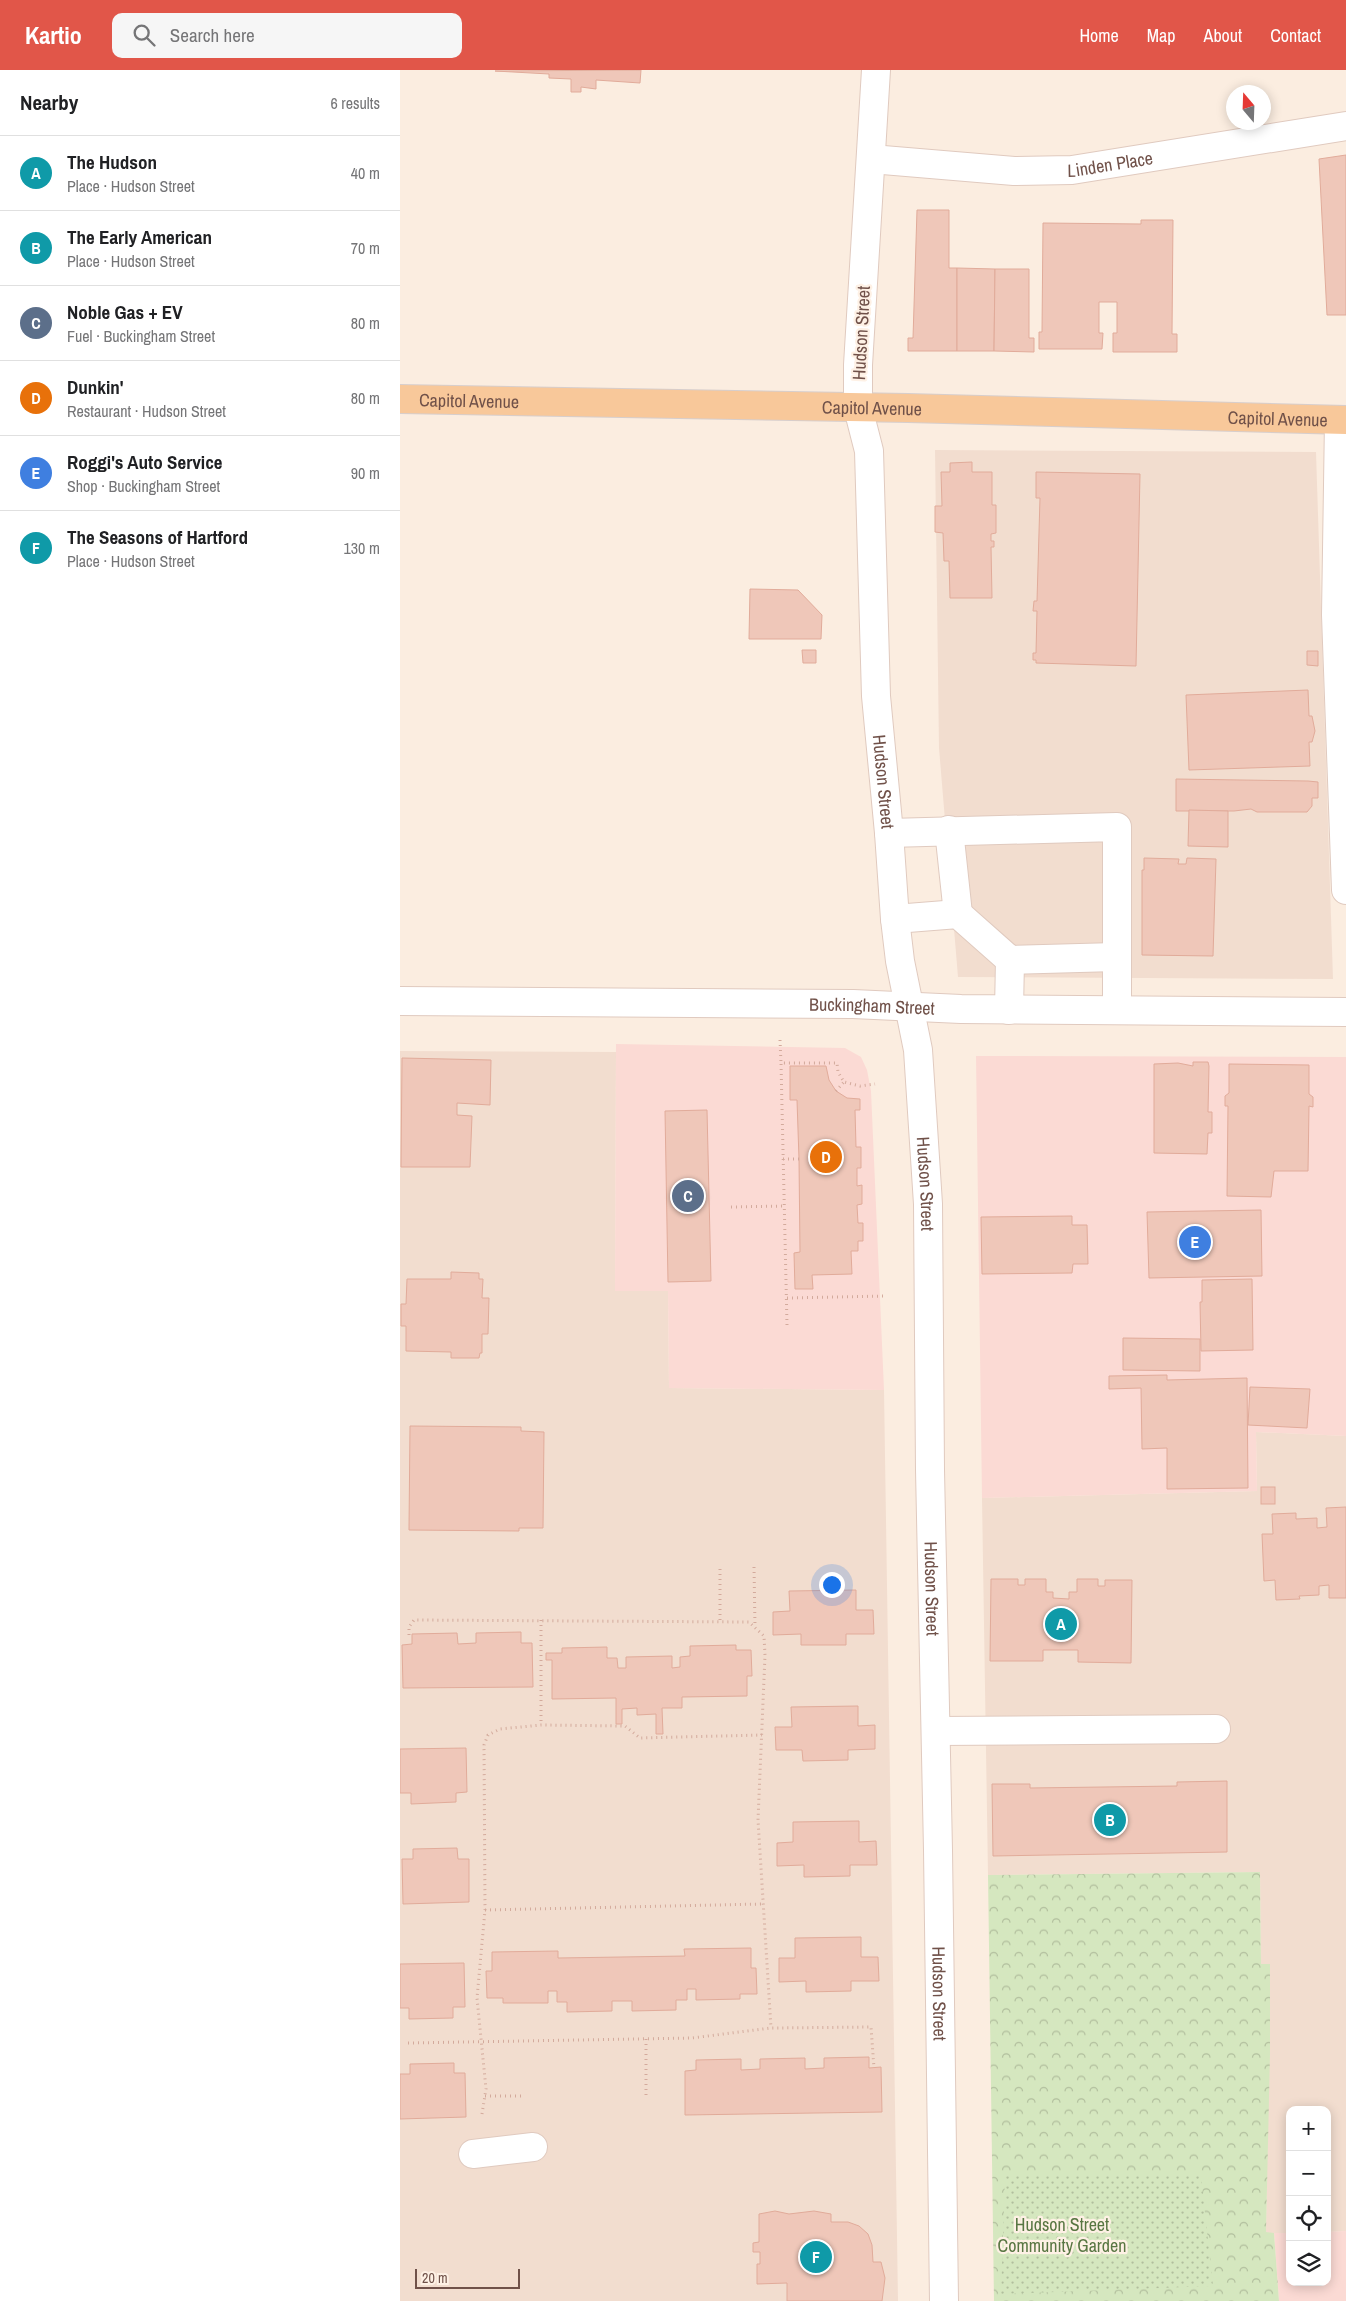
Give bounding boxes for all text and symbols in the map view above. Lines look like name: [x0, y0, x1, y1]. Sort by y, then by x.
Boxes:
search box: [112, 13, 462, 58]
text: Kartio: [25, 19, 82, 51]
icon: search: [130, 21, 158, 49]
text: Search here: [170, 22, 255, 48]
text: Home: [1079, 23, 1119, 48]
text: Map: [1147, 23, 1176, 48]
text: About: [1204, 23, 1242, 48]
text: Contact: [1270, 23, 1321, 48]
north arrow: [1226, 85, 1271, 130]
text: Nearby: [20, 88, 78, 117]
text: 6 results: [330, 92, 380, 114]
street label: Linden Place: [1067, 145, 1155, 183]
text: The Hudson: [67, 149, 157, 175]
text: A: [31, 162, 41, 184]
text: 40 m: [351, 162, 380, 184]
text: Place · Hudson Street: [67, 175, 195, 197]
text: The Early American: [67, 224, 212, 250]
text: B: [31, 237, 41, 259]
text: 70 m: [351, 237, 380, 259]
text: Place · Hudson Street: [67, 250, 195, 272]
street label: Hudson Street: [846, 285, 876, 381]
text: Noble Gas + EV: [67, 299, 183, 325]
text: C: [31, 312, 41, 334]
text: 80 m: [351, 312, 380, 334]
text: Fuel · Buckingham Street: [67, 325, 215, 347]
text: Dunkin': [67, 374, 124, 400]
text: D: [31, 387, 41, 409]
text: 80 m: [351, 387, 380, 409]
street label: Capitol Avenue: [419, 387, 519, 414]
street label: Capitol Avenue: [822, 394, 922, 421]
text: Restaurant · Hudson Street: [67, 400, 226, 422]
street label: Capitol Avenue: [1227, 404, 1328, 432]
text: Roggi's Auto Service: [67, 449, 223, 475]
text: E: [32, 462, 40, 484]
text: 90 m: [351, 462, 380, 484]
text: Shop · Buckingham Street: [67, 475, 220, 497]
text: The Seasons of Hartford: [67, 524, 248, 550]
text: F: [32, 537, 40, 559]
text: 130 m: [344, 537, 380, 559]
text: Place · Hudson Street: [67, 550, 195, 572]
street label: Hudson Street: [867, 733, 901, 830]
street label: Buckingham Street: [809, 991, 935, 1020]
street label: Hudson Street: [911, 1136, 941, 1231]
pin: D: [810, 1138, 842, 1176]
pin: C: [672, 1177, 704, 1215]
pin: E: [1179, 1223, 1211, 1261]
street label: Hudson Street: [919, 1541, 946, 1636]
your location: [819, 1572, 845, 1598]
pin: A: [1045, 1605, 1077, 1643]
pin: B: [1094, 1801, 1126, 1839]
street label: Hudson Street: [927, 1946, 953, 2041]
map controls: [1286, 2106, 1331, 2286]
button: +: [1286, 2106, 1331, 2151]
button: −: [1286, 2151, 1331, 2196]
button: locate: [1286, 2196, 1331, 2241]
park label: Hudson Street Community Garden: [998, 2212, 1126, 2258]
pin: F: [800, 2238, 832, 2276]
button: layers: [1286, 2241, 1331, 2286]
scale bar: [415, 2266, 520, 2289]
text: 20 m: [422, 2269, 448, 2287]

